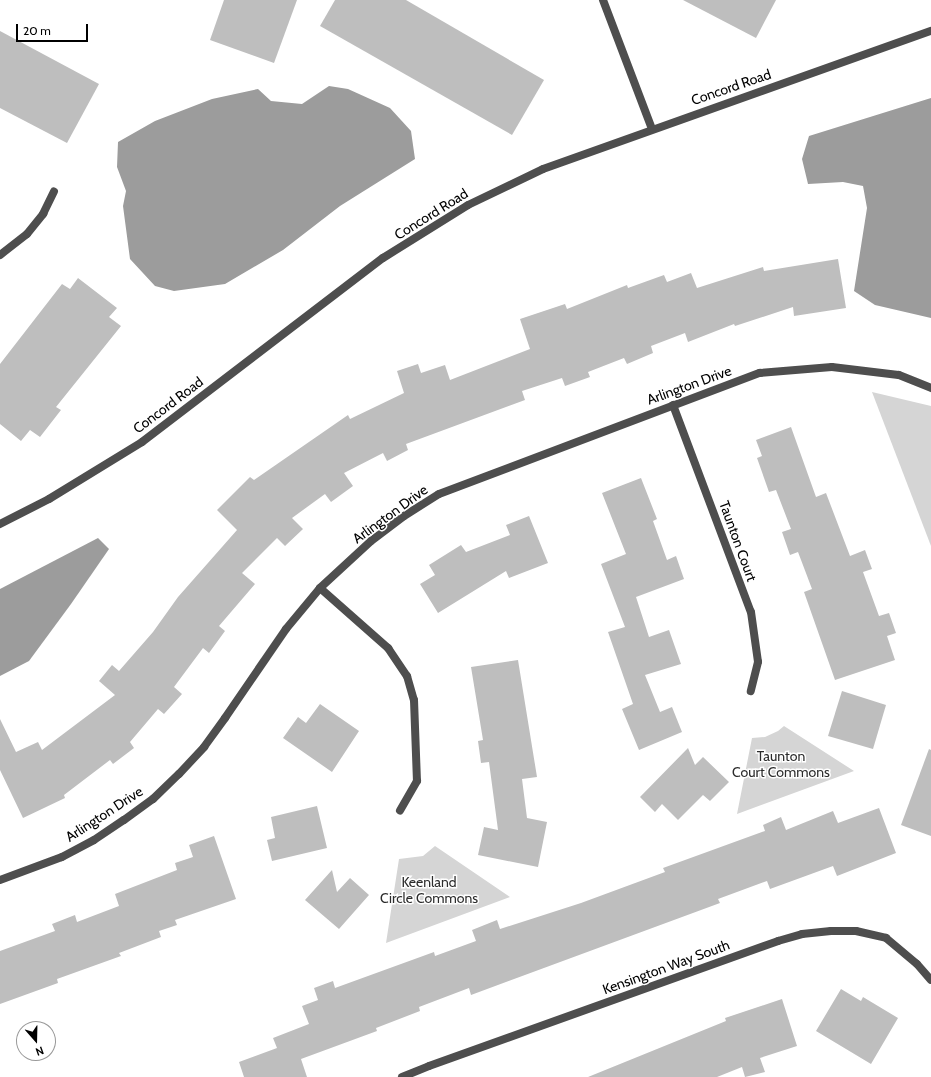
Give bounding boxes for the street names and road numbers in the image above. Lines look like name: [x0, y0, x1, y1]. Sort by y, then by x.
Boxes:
street label: Concord Road: [689, 65, 773, 109]
street label: Concord Road: [391, 185, 471, 243]
street label: Arlington Drive: [644, 362, 734, 408]
street label: Concord Road: [130, 373, 206, 437]
street label: Arlington Drive: [349, 481, 431, 547]
street label: Taunton Court: [716, 499, 760, 583]
street label: Arlington Drive: [62, 783, 146, 845]
street label: Kensington Way South: [600, 936, 732, 998]

